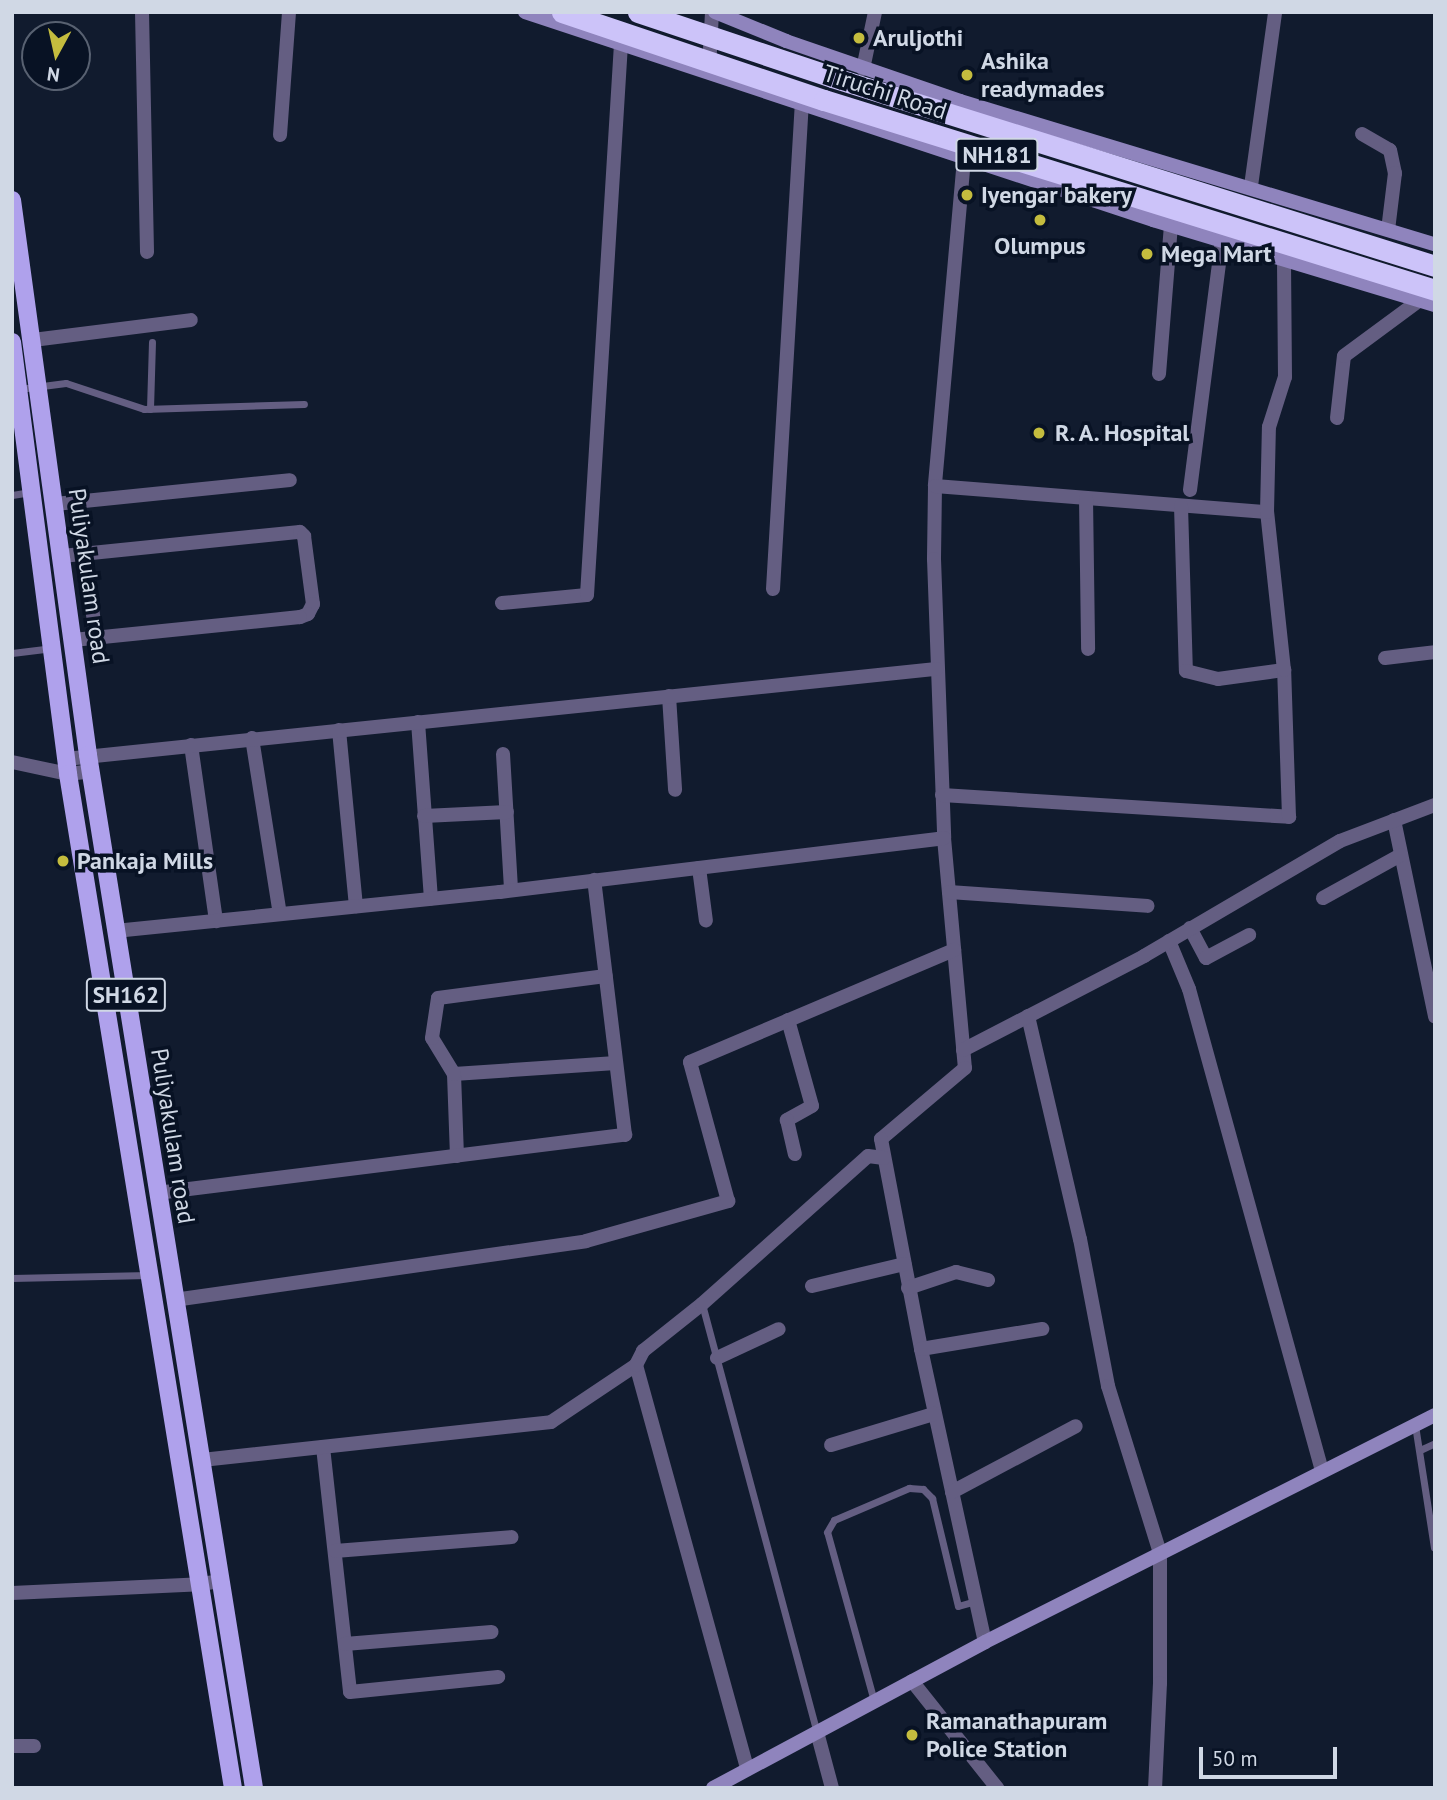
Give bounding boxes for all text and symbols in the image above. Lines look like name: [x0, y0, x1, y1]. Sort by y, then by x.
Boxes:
north arrow: [21, 21, 91, 91]
place label: Aruljothi: [873, 24, 963, 52]
marker: Aruljothi: [851, 30, 867, 46]
place label: Ashika readymades: [981, 47, 1104, 103]
street label: Tiruchi Road: [819, 58, 951, 126]
text: N: [46, 62, 61, 88]
marker: Ashika readymades: [959, 67, 975, 83]
road number: NH181: [955, 136, 1039, 174]
place label: Iyengar bakery: [981, 181, 1132, 209]
marker: Iyengar bakery: [959, 187, 975, 203]
marker: Olumpus: [1032, 212, 1048, 228]
place label: Olumpus: [994, 232, 1086, 260]
place label: Mega Mart: [1161, 240, 1272, 268]
marker: Mega Mart: [1139, 246, 1155, 262]
place label: R. A. Hospital: [1055, 419, 1194, 447]
marker: R. A. Hospital: [1029, 423, 1049, 443]
street label: Puliyakulam road: [62, 486, 116, 666]
place label: Pankaja Mills: [77, 847, 213, 875]
marker: Pankaja Mills: [55, 853, 71, 869]
road number: SH162: [86, 976, 166, 1014]
street label: Puliyakulam road: [145, 1046, 201, 1226]
place label: Ramanathapuram Police Station: [926, 1707, 1107, 1763]
marker: Ramanathapuram Police Station: [904, 1727, 920, 1743]
scale bar: [1202, 1734, 1340, 1778]
text: 50 m: [1212, 1745, 1258, 1772]

